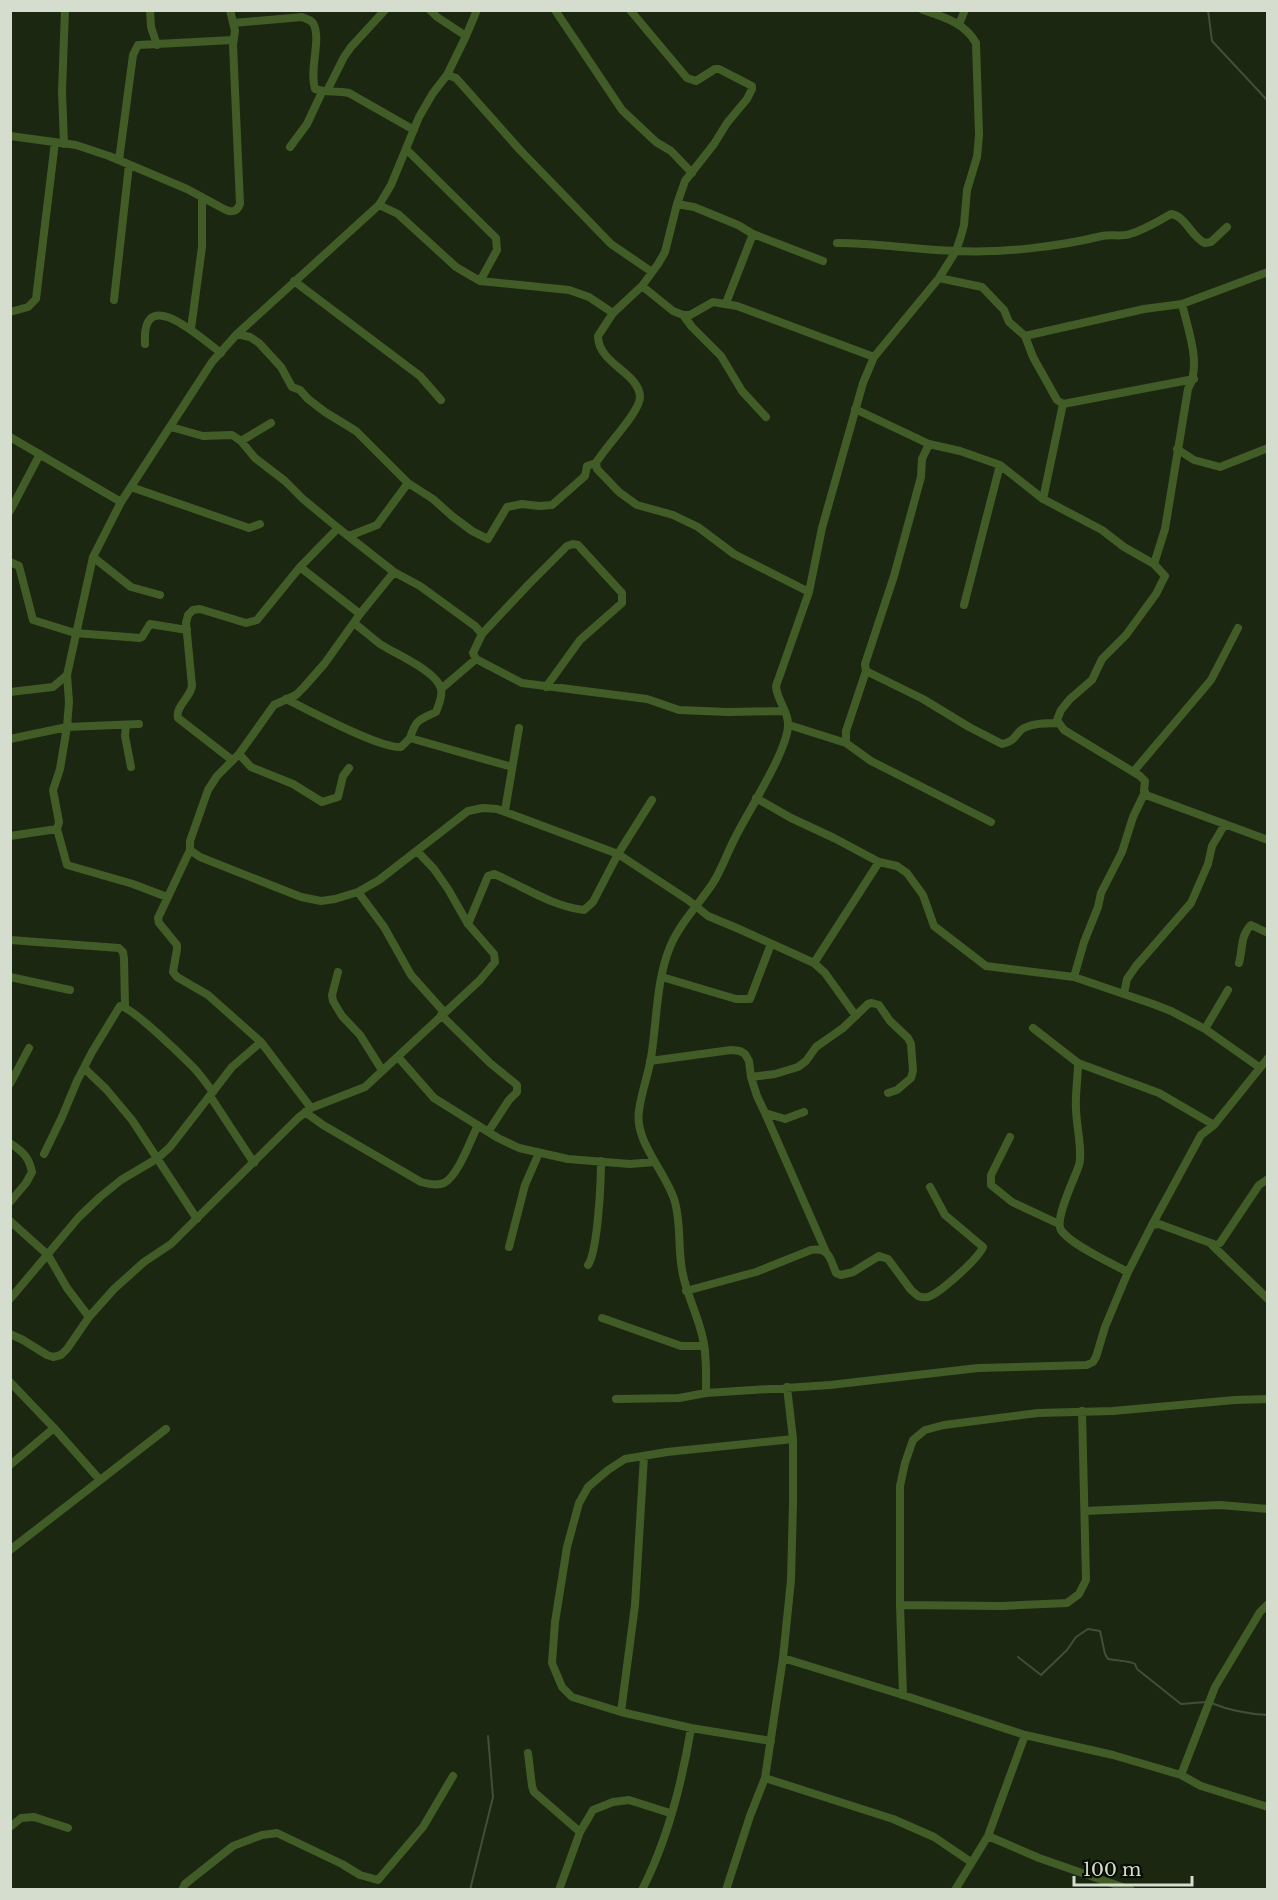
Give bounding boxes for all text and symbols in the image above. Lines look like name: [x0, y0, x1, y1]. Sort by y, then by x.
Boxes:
scale bar: [1074, 1849, 1192, 1887]
text: 100 m: [1083, 1859, 1141, 1881]

